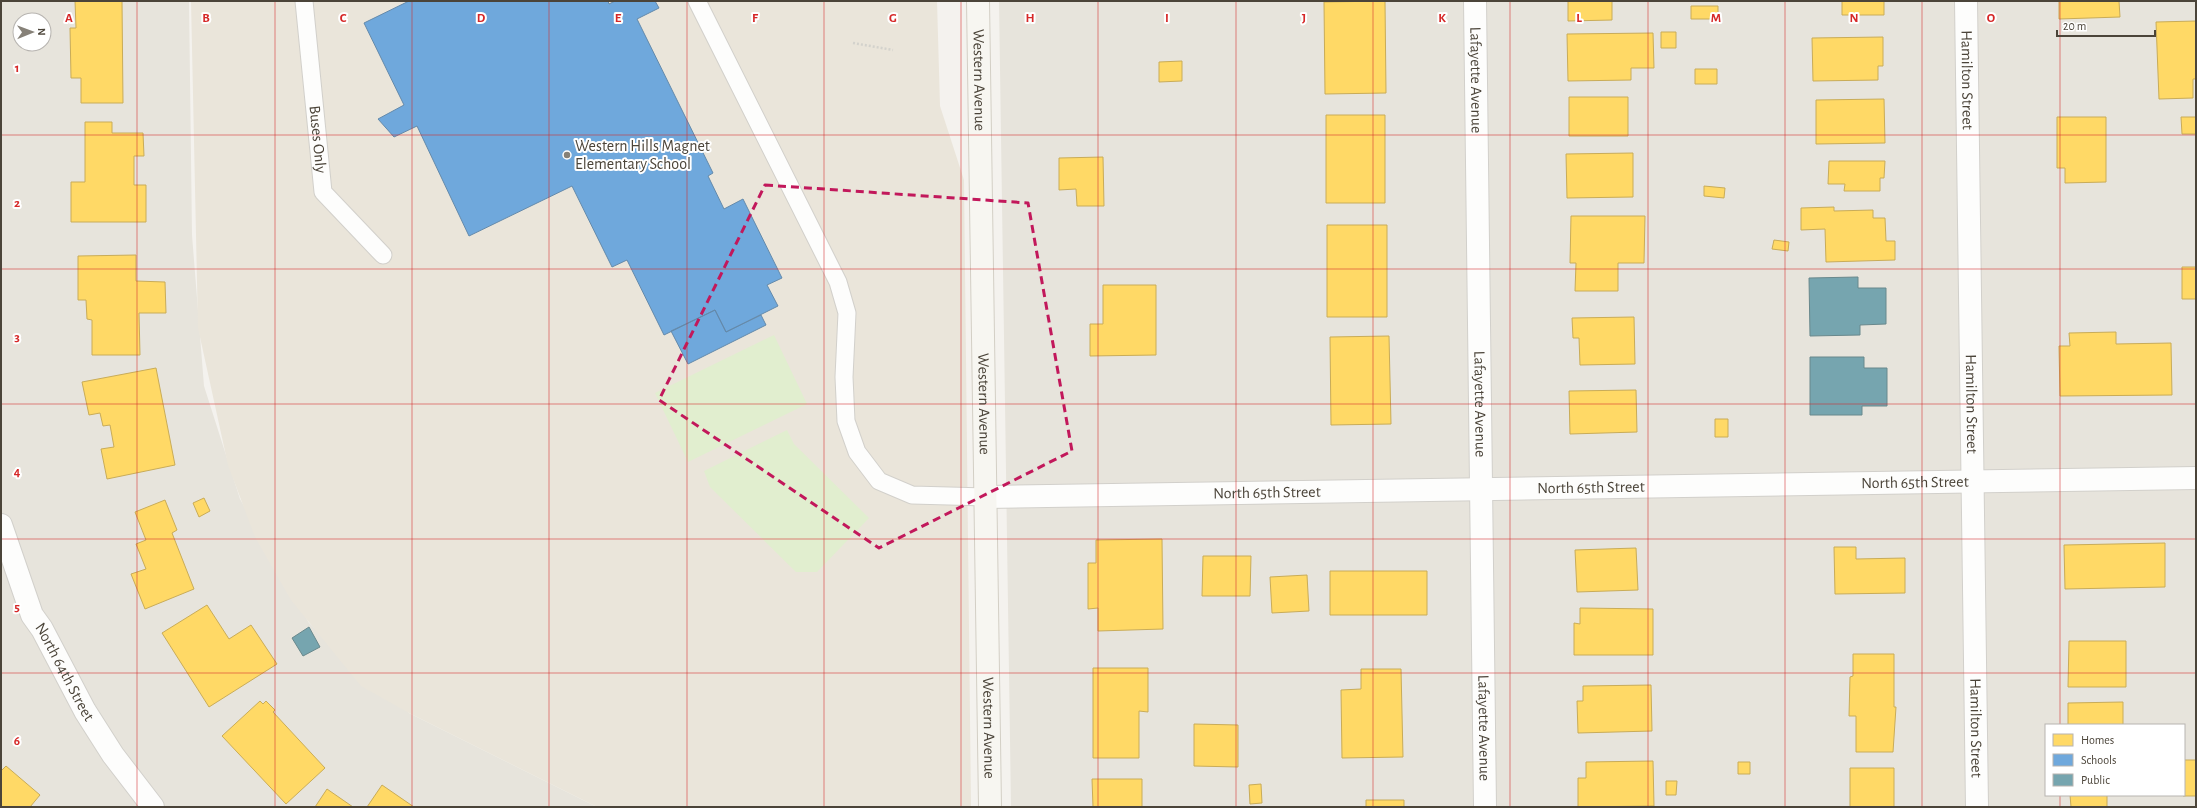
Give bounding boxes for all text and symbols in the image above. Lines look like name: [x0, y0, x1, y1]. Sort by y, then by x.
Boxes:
north arrow: [12, 12, 52, 52]
text: A: [65, 12, 73, 25]
text: B: [202, 12, 210, 25]
text: C: [340, 12, 347, 25]
text: D: [477, 12, 486, 25]
text: E: [615, 12, 622, 25]
text: F: [752, 12, 759, 25]
text: G: [889, 12, 897, 25]
text: H: [1025, 12, 1035, 25]
text: I: [1165, 12, 1169, 25]
text: J: [1302, 12, 1306, 25]
text: K: [1438, 12, 1446, 25]
text: L: [1576, 12, 1582, 25]
text: M: [1711, 12, 1721, 25]
text: N: [1849, 12, 1859, 25]
text: O: [1987, 12, 1996, 25]
scale bar: [2057, 12, 2155, 38]
text: 20 m: [2063, 20, 2086, 32]
street label: Lafayette Avenue: [1467, 27, 1485, 133]
text: N: [36, 28, 47, 36]
street label: Western Avenue: [970, 29, 988, 131]
street label: Hamilton Street: [1958, 30, 1976, 130]
text: 1: [15, 62, 19, 75]
street label: Buses Only: [306, 105, 329, 174]
place label: Western Hills Magnet Elementary School: [575, 138, 710, 173]
marker: Western Hills Magnet Elementary School: [562, 150, 572, 160]
text: 2: [14, 197, 20, 210]
text: 3: [14, 331, 20, 344]
street label: Lafayette Avenue: [1471, 351, 1489, 457]
street label: Western Avenue: [975, 353, 993, 455]
street label: Hamilton Street: [1963, 354, 1980, 454]
text: 4: [14, 466, 21, 479]
street label: North 65th Street: [1861, 474, 1969, 491]
street label: North 65th Street: [1537, 479, 1645, 496]
street label: North 65th Street: [1213, 484, 1321, 501]
text: 5: [14, 601, 20, 614]
street label: North 64th Street: [32, 620, 97, 724]
street label: Lafayette Avenue: [1475, 675, 1493, 781]
street label: Western Avenue: [980, 677, 998, 779]
street label: Hamilton Street: [1967, 678, 1985, 778]
legend: [2045, 724, 2185, 796]
text: Homes: [2081, 734, 2114, 746]
text: 6: [14, 735, 20, 748]
text: Schools: [2081, 754, 2116, 766]
text: Public: [2081, 774, 2110, 786]

